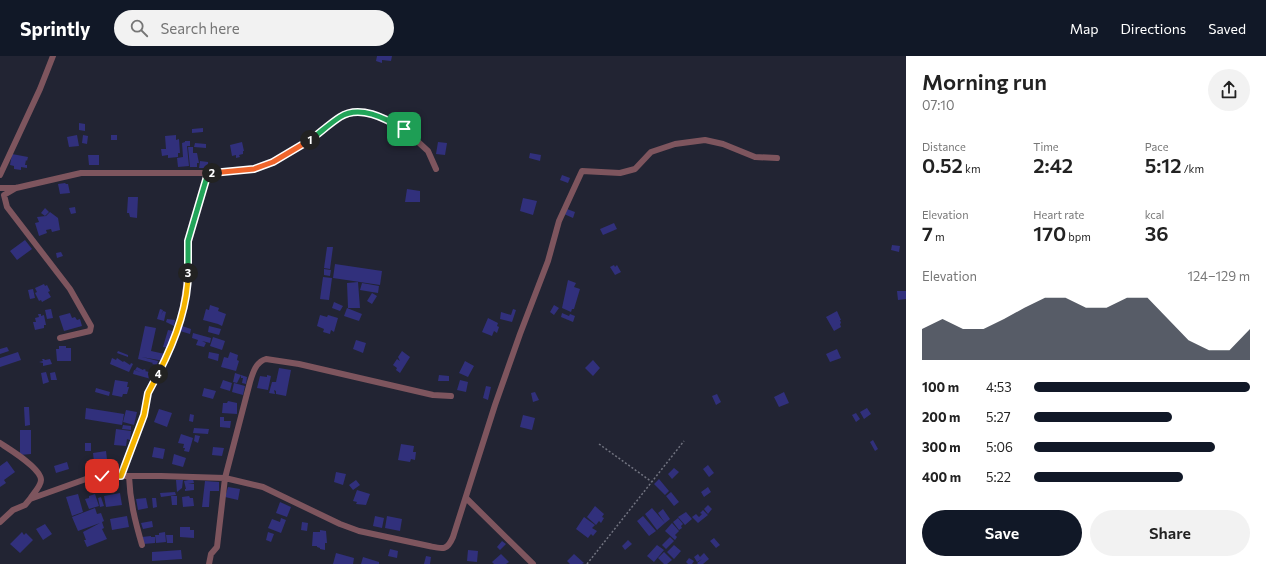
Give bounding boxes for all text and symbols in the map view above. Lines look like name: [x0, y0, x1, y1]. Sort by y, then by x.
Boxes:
search box: [114, 10, 394, 46]
text: Sprintly: [20, 17, 90, 40]
icon: search: [128, 17, 150, 39]
text: Search here: [160, 19, 240, 37]
text: Map: [1070, 20, 1099, 37]
text: Directions: [1121, 20, 1186, 37]
text: Saved: [1208, 20, 1246, 37]
text: Morning run: [922, 68, 1047, 95]
button: share: [1208, 69, 1250, 111]
text: 07:10: [922, 97, 954, 113]
pin: [387, 112, 421, 146]
icon: arrive: [393, 118, 415, 140]
pin: 1: [300, 130, 320, 150]
text: 1: [308, 133, 312, 146]
text: Distance: [922, 140, 966, 153]
text: Time: [1033, 140, 1059, 153]
text: Pace: [1145, 140, 1169, 153]
text: 0.52: [922, 153, 963, 177]
text: 2:42: [1033, 153, 1073, 177]
text: 5:12: [1145, 153, 1182, 177]
text: km: [963, 162, 981, 175]
text: /km: [1182, 162, 1204, 175]
pin: 2: [202, 163, 222, 183]
text: 2: [209, 166, 215, 179]
text: Elevation: [922, 208, 968, 221]
text: Heart rate: [1033, 208, 1084, 221]
text: kcal: [1145, 208, 1164, 221]
text: 7: [922, 221, 933, 245]
text: 170: [1033, 221, 1066, 245]
text: 36: [1145, 221, 1169, 245]
text: m: [933, 230, 945, 243]
text: bpm: [1066, 230, 1091, 243]
pin: 3: [178, 263, 198, 283]
text: 3: [185, 266, 191, 279]
text: Elevation: [922, 268, 977, 284]
text: 124–129 m: [1188, 268, 1250, 284]
pin: 4: [148, 364, 168, 384]
text: 4: [155, 367, 161, 380]
text: 100 m: [922, 379, 959, 395]
text: 4:53: [986, 379, 1012, 395]
text: 200 m: [922, 409, 960, 425]
text: 5:27: [986, 409, 1011, 425]
text: 300 m: [922, 439, 961, 455]
text: 5:06: [986, 439, 1013, 455]
pin: [85, 459, 119, 493]
icon: check: [91, 465, 113, 487]
text: 400 m: [922, 469, 961, 485]
text: 5:22: [986, 469, 1011, 485]
button: Save: [922, 510, 1082, 556]
button: Share: [1090, 510, 1250, 556]

